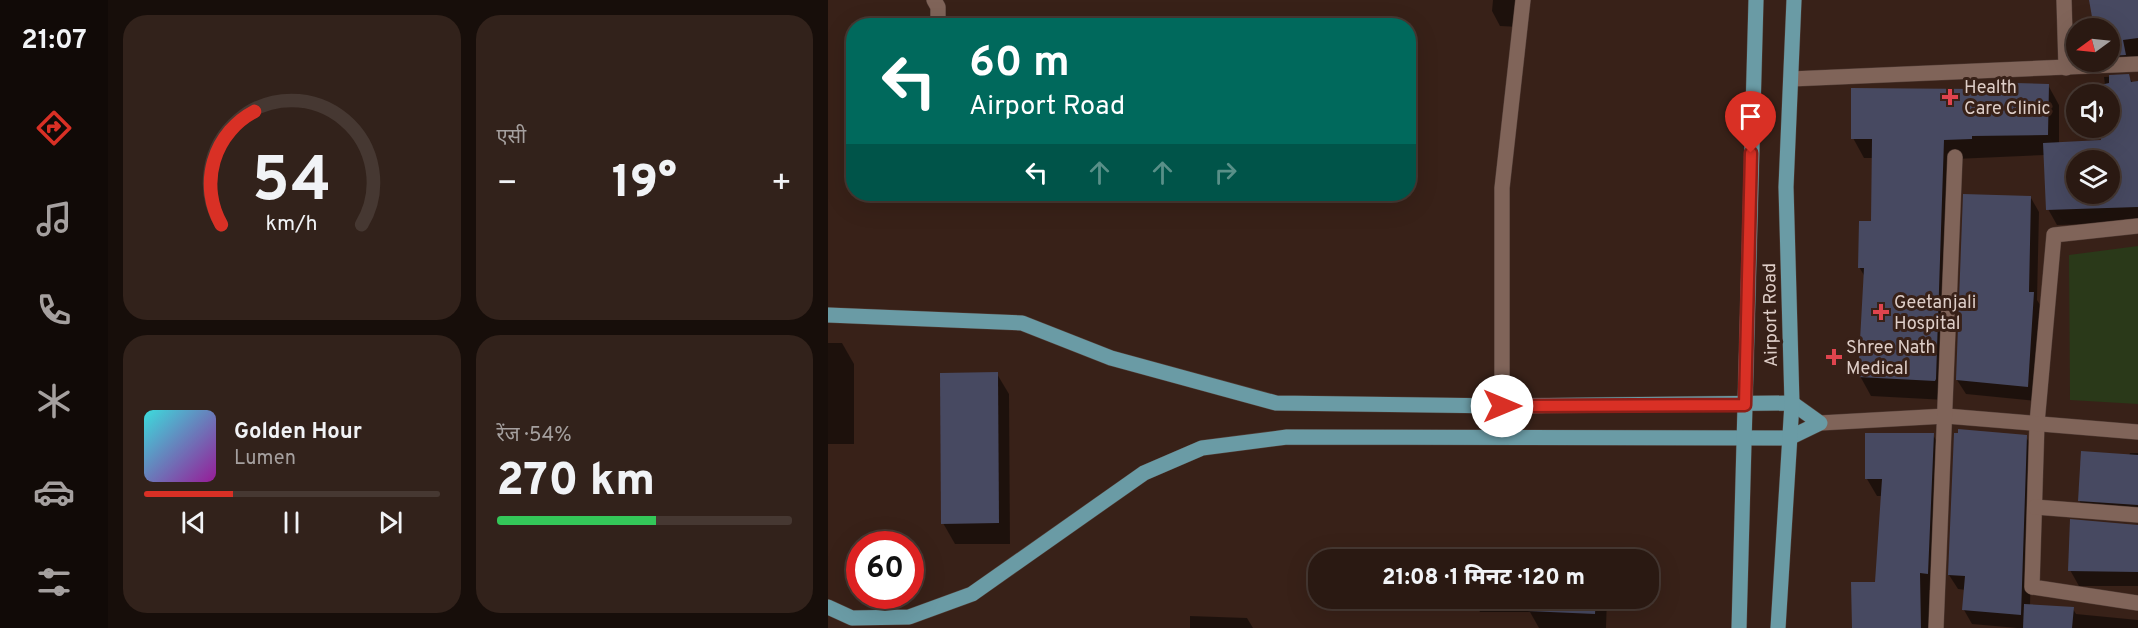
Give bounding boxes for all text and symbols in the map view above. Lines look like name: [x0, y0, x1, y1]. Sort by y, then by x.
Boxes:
north arrow: [2066, 18, 2120, 72]
map controls: [2066, 18, 2120, 204]
text: 21:07: [21, 24, 87, 58]
text: 60 m: [969, 38, 1070, 91]
icon: left: [870, 42, 948, 120]
place label: Health Care Clinic: [1964, 77, 2050, 121]
button: sound: [2066, 84, 2120, 138]
marker: Health Care Clinic: [1941, 88, 1959, 106]
text: Airport Road: [969, 90, 1125, 124]
pin: [1725, 91, 1776, 153]
icon: arrive: [1734, 100, 1767, 133]
icon: directions: [33, 107, 75, 149]
text: एसी: [497, 125, 526, 151]
text: 54: [252, 144, 331, 223]
button: layers: [2066, 150, 2120, 204]
text: 19°: [612, 156, 677, 213]
icon: left: [1020, 156, 1053, 189]
icon: ahead: [1083, 156, 1116, 189]
icon: ahead: [1146, 156, 1179, 189]
icon: right: [1209, 156, 1242, 189]
text: −: [497, 164, 518, 206]
text: +: [771, 164, 792, 206]
icon: music: [33, 198, 75, 240]
text: km/h: [266, 211, 318, 238]
street label: Airport Road: [1759, 263, 1784, 367]
icon: phone: [33, 289, 75, 331]
place label: Geetanjali Hospital: [1894, 292, 1976, 336]
marker: Geetanjali Hospital: [1872, 303, 1890, 321]
place label: Shree Nath Medical: [1846, 337, 1936, 381]
marker: Shree Nath Medical: [1827, 350, 1841, 364]
position arrow: [1470, 374, 1534, 438]
icon: climate: [33, 380, 75, 422]
text: Golden Hour: [234, 419, 362, 446]
text: रेंज · 54%: [497, 423, 572, 449]
text: Lumen: [234, 446, 296, 472]
text: 270 km: [497, 454, 655, 511]
icon: car: [33, 471, 75, 513]
icon: previous: [177, 506, 210, 539]
icon: pause: [275, 506, 308, 539]
icon: next: [374, 506, 407, 539]
speed limit sign: 60: [846, 531, 924, 609]
icon: filters: [33, 561, 75, 603]
text: 21:08 · 1 मिनट · 120 m: [1382, 565, 1585, 592]

